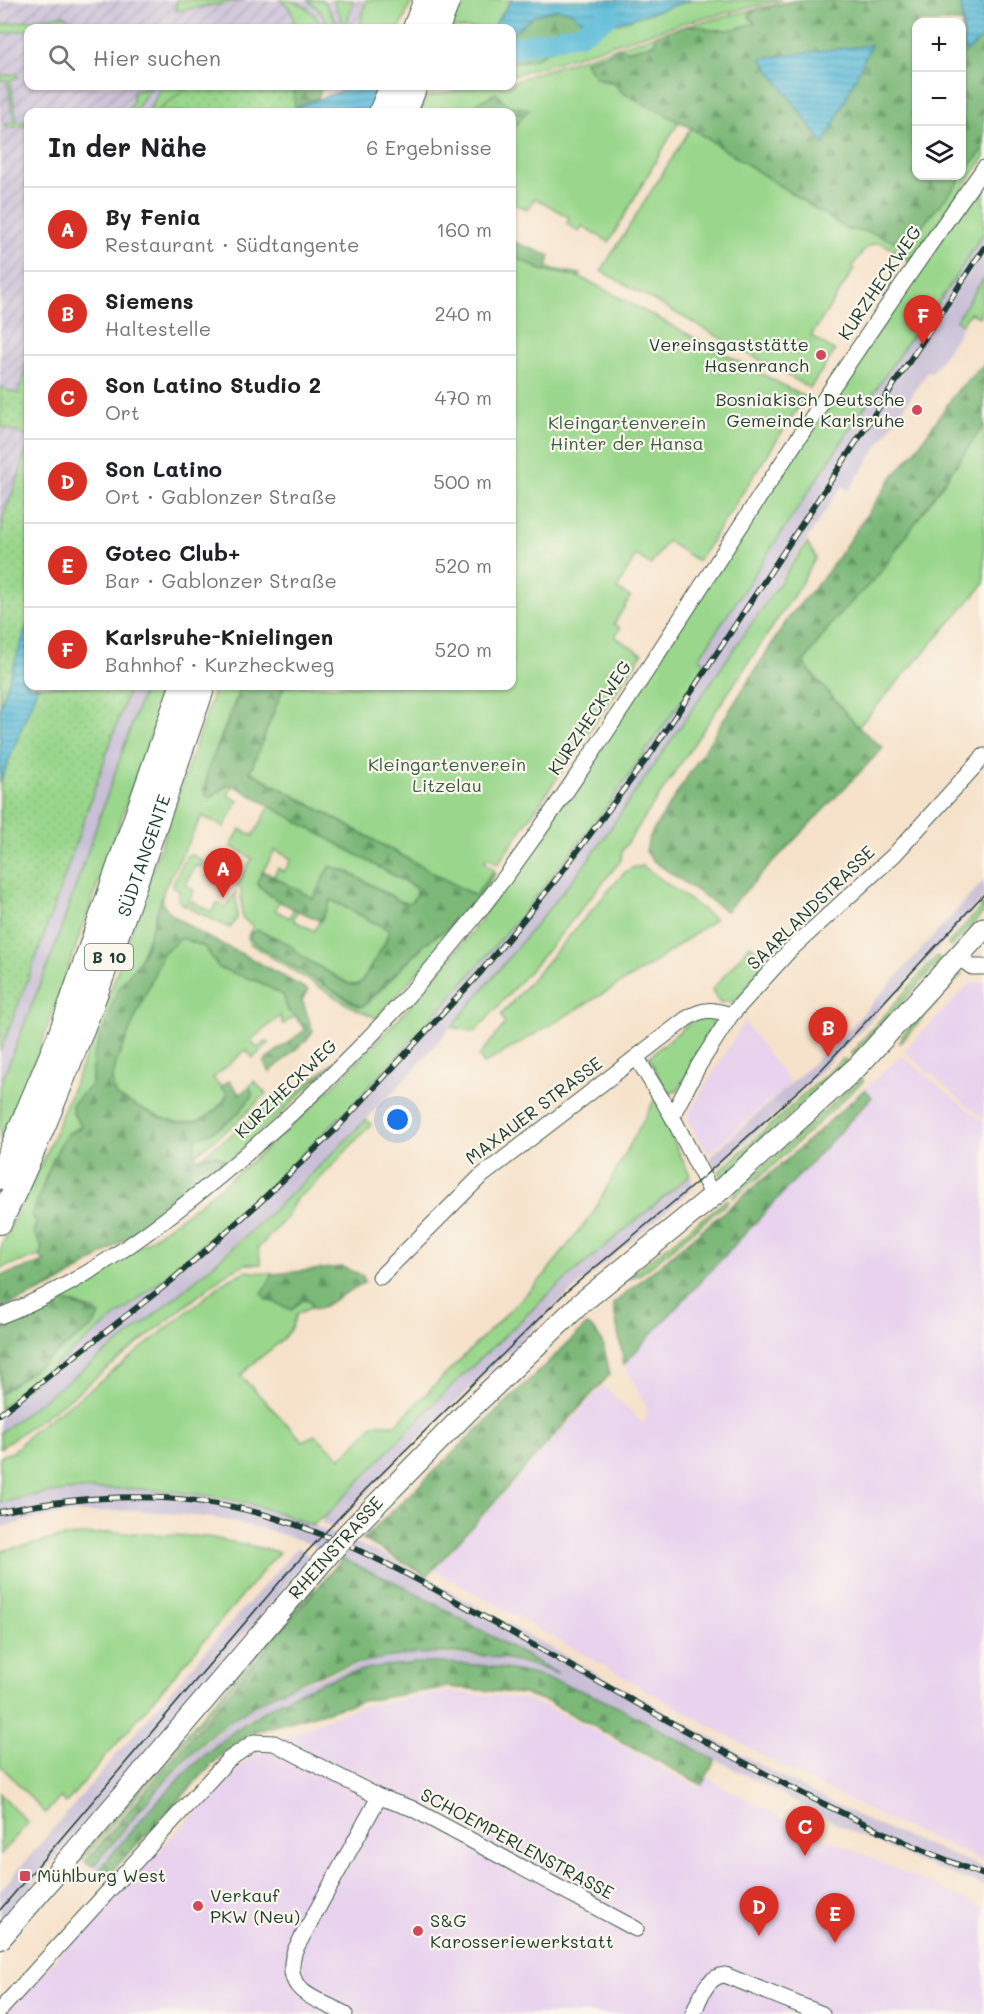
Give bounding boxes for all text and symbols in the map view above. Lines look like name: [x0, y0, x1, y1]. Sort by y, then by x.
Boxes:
map controls: [912, 18, 966, 180]
button: +: [912, 18, 966, 72]
search box: [24, 24, 516, 90]
icon: search: [45, 41, 78, 74]
text: Hier suchen: [93, 43, 221, 72]
button: −: [912, 72, 966, 126]
button: layers: [912, 126, 966, 180]
text: In der Nähe: [48, 130, 207, 164]
text: 6 Ergebnisse: [366, 134, 492, 160]
text: By Fenia: [105, 202, 200, 231]
text: A: [61, 216, 74, 242]
text: 160 m: [436, 216, 492, 242]
street label: KURZHECKWEG: [832, 221, 926, 344]
text: Restaurant · Südtangente: [105, 231, 359, 257]
text: Siemens: [105, 286, 194, 315]
pin: F: [904, 296, 942, 345]
text: B: [61, 300, 74, 326]
text: 240 m: [434, 300, 492, 326]
text: Haltestelle: [105, 315, 211, 341]
place label: Vereinsgaststätte Hasenranch: [649, 332, 809, 377]
marker: Vereinsgaststätte Hasenranch: [814, 348, 828, 362]
text: Son Latino Studio 2: [105, 370, 321, 399]
text: C: [60, 384, 75, 410]
text: 470 m: [434, 384, 492, 410]
place label: Bosniakisch Deutsche Gemeinde Karlsruhe: [715, 387, 905, 432]
text: Ort: [105, 399, 140, 425]
marker: Bosniakisch Deutsche Gemeinde Karlsruhe: [910, 403, 924, 417]
park label: Kleingartenverein Hinter der Hansa: [548, 410, 706, 455]
text: Son Latino: [105, 454, 222, 483]
text: D: [60, 468, 75, 494]
text: 500 m: [433, 468, 492, 494]
text: Ort · Gablonzer Straße: [105, 483, 337, 509]
text: Gotec Club+: [105, 538, 240, 567]
text: E: [61, 552, 74, 578]
text: 520 m: [435, 552, 492, 578]
text: Bar · Gablonzer Straße: [105, 567, 337, 593]
text: Karlsruhe-Knielingen: [105, 622, 333, 651]
text: F: [61, 636, 74, 662]
text: 520 m: [435, 636, 492, 662]
text: Bahnhof · Kurzheckweg: [105, 651, 334, 677]
street label: KURZHECKWEG: [542, 656, 636, 779]
park label: Kleingartenverein Litzelau: [368, 752, 526, 797]
street label: SÜDTANGENTE: [111, 791, 176, 920]
street label: SAARLANDSTRASSE: [741, 840, 879, 975]
pin: A: [204, 848, 242, 898]
road number: B 10: [85, 944, 133, 970]
pin: B: [808, 1008, 848, 1057]
street label: KURZHECKWEG: [229, 1033, 341, 1143]
street label: MAXAUER STRASSE: [460, 1051, 607, 1170]
your location: [383, 1105, 412, 1134]
street label: RHEINSTRASSE: [283, 1491, 388, 1604]
street label: SCHOEMPERLENSTRASSE: [417, 1782, 618, 1904]
pin: C: [786, 1806, 824, 1856]
place label: Mühlburg West: [37, 1863, 166, 1887]
marker: Mühlburg West: [18, 1869, 32, 1883]
place label: Verkauf PKW (Neu): [210, 1883, 300, 1928]
pin: D: [740, 1886, 778, 1936]
pin: E: [816, 1894, 854, 1943]
marker: Verkauf PKW (Neu): [191, 1899, 205, 1913]
place label: S&G Karosseriewerkstatt: [430, 1908, 614, 1953]
marker: S&G Karosseriewerkstatt: [411, 1924, 425, 1938]

